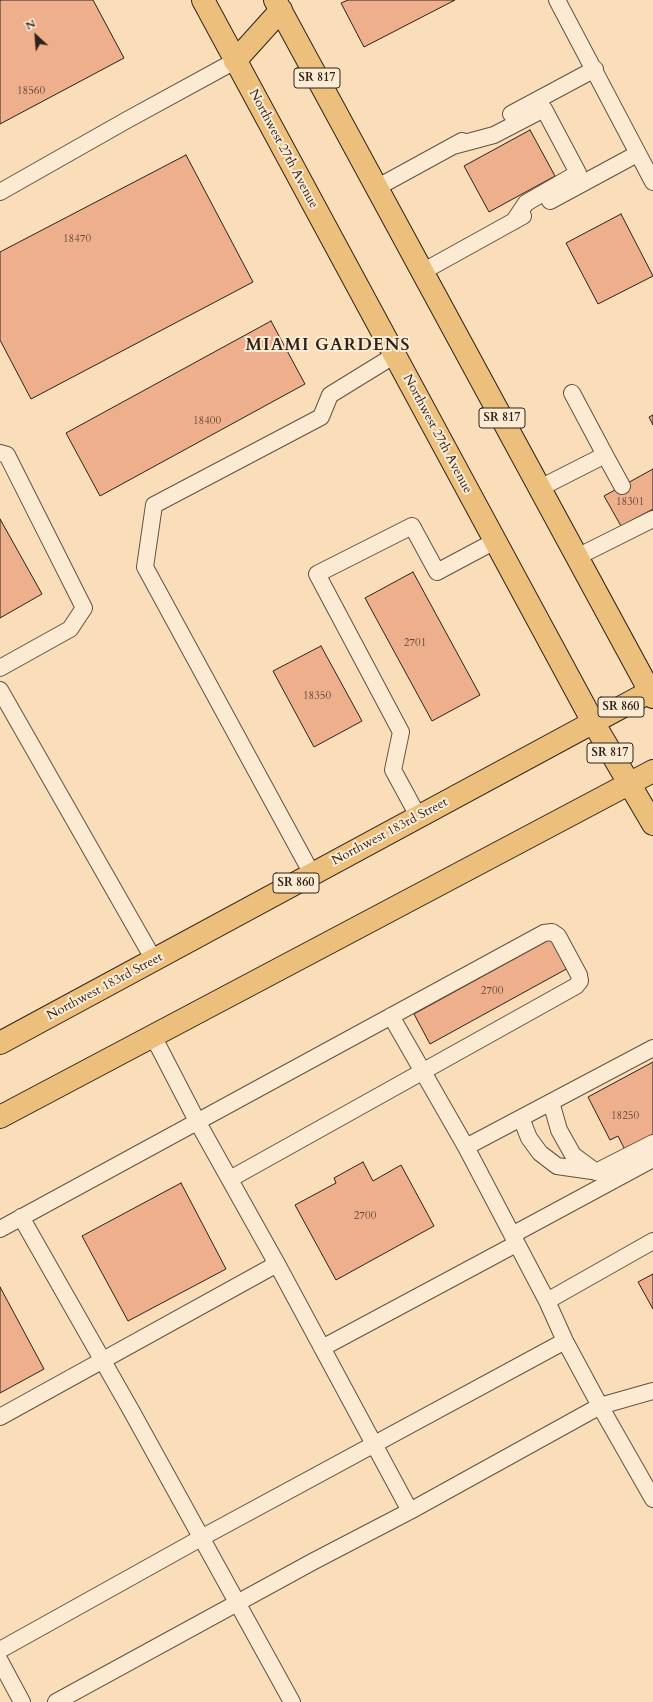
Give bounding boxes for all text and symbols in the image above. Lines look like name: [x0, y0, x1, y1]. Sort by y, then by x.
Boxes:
north arrow: [16, 16, 56, 56]
text: N: [23, 16, 38, 34]
road number: SR 817: [294, 68, 340, 88]
house number: 18560: [17, 84, 45, 98]
street label: Northwest 27th Avenue: [245, 87, 321, 211]
house number: 18470: [63, 232, 91, 246]
district label: MIAMI GARDENS: [246, 336, 410, 356]
street label: Northwest 27th Avenue: [399, 372, 475, 496]
road number: SR 817: [479, 408, 525, 428]
house number: 18400: [193, 414, 221, 428]
house number: 18301: [616, 495, 644, 509]
house number: 2701: [404, 636, 426, 650]
house number: 18350: [303, 689, 331, 703]
road number: SR 860: [598, 697, 644, 717]
road number: SR 817: [587, 743, 633, 763]
street label: Northwest 183rd Street: [329, 795, 451, 869]
road number: SR 860: [273, 873, 319, 893]
street label: Northwest 183rd Street: [44, 950, 166, 1024]
house number: 2700: [481, 984, 503, 998]
house number: 18250: [611, 1109, 639, 1123]
house number: 2700: [354, 1209, 376, 1223]

